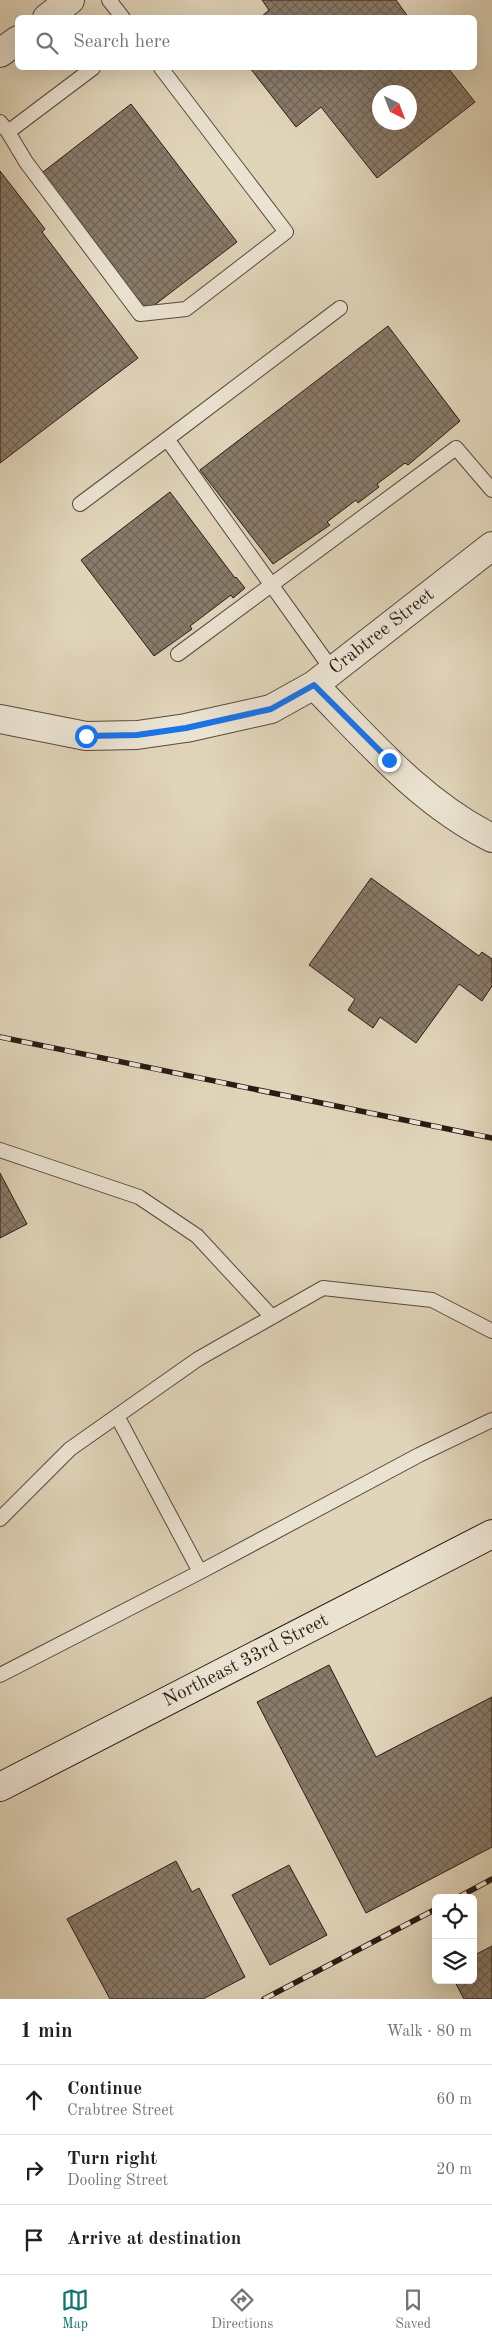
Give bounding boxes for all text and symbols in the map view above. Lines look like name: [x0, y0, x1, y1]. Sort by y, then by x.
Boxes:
search box: [15, 15, 477, 70]
icon: search: [33, 29, 61, 57]
text: Search here: [73, 33, 170, 52]
north arrow: [372, 85, 417, 130]
street label: Crabtree Street: [326, 585, 438, 679]
route start: [75, 725, 98, 748]
route end: [378, 749, 401, 772]
street label: Northeast 33rd Street: [160, 1611, 332, 1711]
map controls: [432, 1894, 477, 1984]
button: locate: [432, 1894, 477, 1939]
button: layers: [432, 1939, 477, 1984]
text: 1 min: [20, 2021, 73, 2042]
text: Walk · 80 m: [386, 2024, 472, 2040]
text: Continue: [67, 2080, 142, 2099]
icon: ahead: [20, 2086, 48, 2114]
text: 60 m: [436, 2092, 472, 2108]
text: Crabtree Street: [67, 2103, 174, 2119]
text: Turn right: [67, 2150, 157, 2169]
icon: right: [20, 2156, 48, 2184]
text: 20 m: [436, 2162, 472, 2178]
text: Dooling Street: [67, 2173, 168, 2189]
icon: arrive: [20, 2226, 48, 2254]
text: Arrive at destination: [67, 2230, 241, 2249]
tab: Map: [61, 2286, 89, 2333]
tab: Directions: [211, 2286, 273, 2333]
tab: Saved: [395, 2286, 431, 2333]

